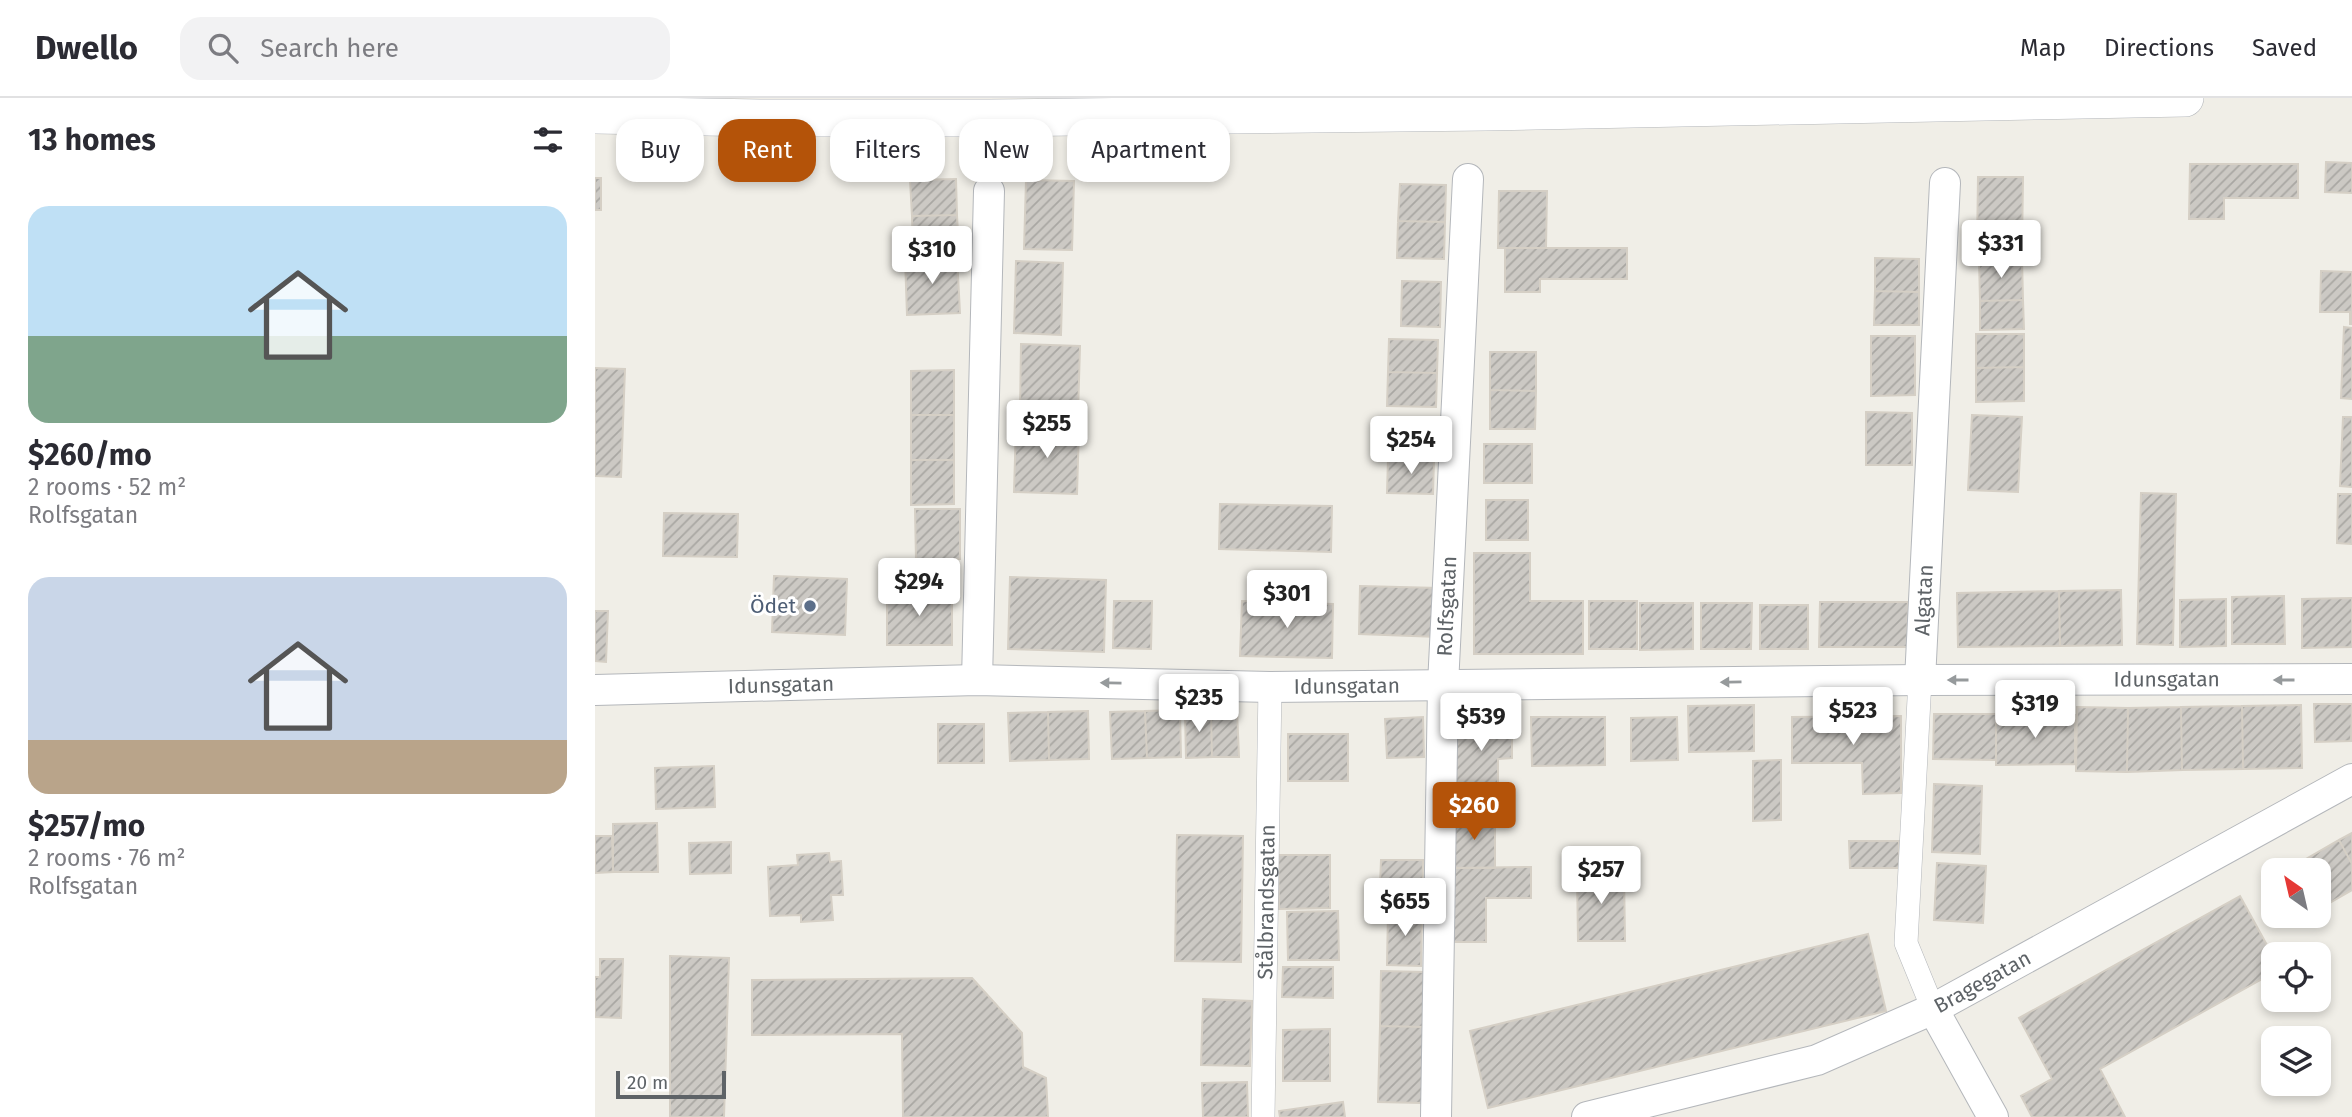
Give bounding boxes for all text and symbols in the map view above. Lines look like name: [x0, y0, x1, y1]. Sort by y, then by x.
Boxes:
search box: [180, 17, 670, 80]
text: Dwello: [35, 28, 138, 68]
icon: search: [204, 29, 242, 67]
text: Search here: [260, 33, 399, 64]
text: Map: [2020, 34, 2066, 62]
text: Directions: [2104, 34, 2214, 62]
text: Saved: [2252, 34, 2317, 62]
chip: Buy: [616, 119, 704, 182]
chip: Rent: [718, 119, 816, 182]
chip: Filters: [830, 119, 945, 182]
chip: New: [959, 119, 1053, 182]
chip: Apartment: [1067, 119, 1230, 182]
icon: filters: [529, 121, 567, 159]
text: 13 homes: [28, 122, 156, 158]
pin: $331: [1960, 220, 2042, 280]
pin: $310: [891, 226, 973, 286]
text: $331: [1978, 229, 2024, 257]
text: $310: [908, 235, 956, 263]
icon: home: [235, 252, 361, 378]
pin: $255: [1006, 400, 1088, 460]
text: $255: [1023, 409, 1071, 437]
pin: $254: [1370, 416, 1452, 476]
text: $254: [1386, 425, 1436, 453]
text: $260/mo: [28, 437, 152, 473]
text: 2 rooms · 52 m²: [28, 473, 186, 501]
text: Rolfsgatan: [28, 501, 138, 529]
street label: Rolfsgatan: [1431, 555, 1462, 657]
pin: $294: [878, 559, 960, 618]
street label: Algatan: [1909, 564, 1939, 636]
text: $294: [894, 567, 944, 595]
pin: $301: [1246, 570, 1328, 630]
text: $301: [1263, 579, 1311, 607]
place label: Ödet: [750, 593, 796, 619]
marker: Ödet: [802, 598, 818, 614]
icon: home: [235, 623, 361, 749]
street label: Idunsgatan: [2114, 666, 2220, 693]
street label: Idunsgatan: [727, 671, 834, 700]
street label: Idunsgatan: [1294, 673, 1400, 700]
pin: $235: [1158, 674, 1240, 734]
one-way arrow: [1947, 674, 1969, 686]
one-way arrow: [2273, 674, 2295, 686]
one-way arrow: [1720, 676, 1742, 688]
one-way arrow: [1100, 677, 1122, 689]
pin: $319: [1994, 680, 2076, 740]
text: $235: [1175, 683, 1223, 711]
pin: $523: [1812, 688, 1894, 747]
text: $319: [2011, 689, 2059, 717]
pin: $539: [1440, 694, 1522, 753]
text: $523: [1829, 696, 1877, 724]
text: $539: [1456, 702, 1506, 730]
pin: $260: [1433, 782, 1515, 842]
text: $260: [1449, 791, 1499, 819]
text: $257/mo: [28, 808, 145, 844]
street label: Stålbrandsgatan: [1252, 824, 1281, 980]
text: 2 rooms · 76 m²: [28, 844, 186, 872]
pin: $257: [1560, 846, 1642, 906]
text: $257: [1578, 855, 1624, 883]
north arrow: [2261, 858, 2331, 928]
map controls: [2261, 858, 2331, 1096]
text: Rolfsgatan: [28, 872, 138, 900]
pin: $655: [1364, 878, 1446, 938]
text: $655: [1380, 887, 1430, 915]
button: locate: [2261, 942, 2331, 1012]
street label: Bragegatan: [1929, 945, 2035, 1019]
button: layers: [2261, 1026, 2331, 1096]
scale bar: [616, 1068, 726, 1100]
text: 20 m: [627, 1071, 668, 1094]

